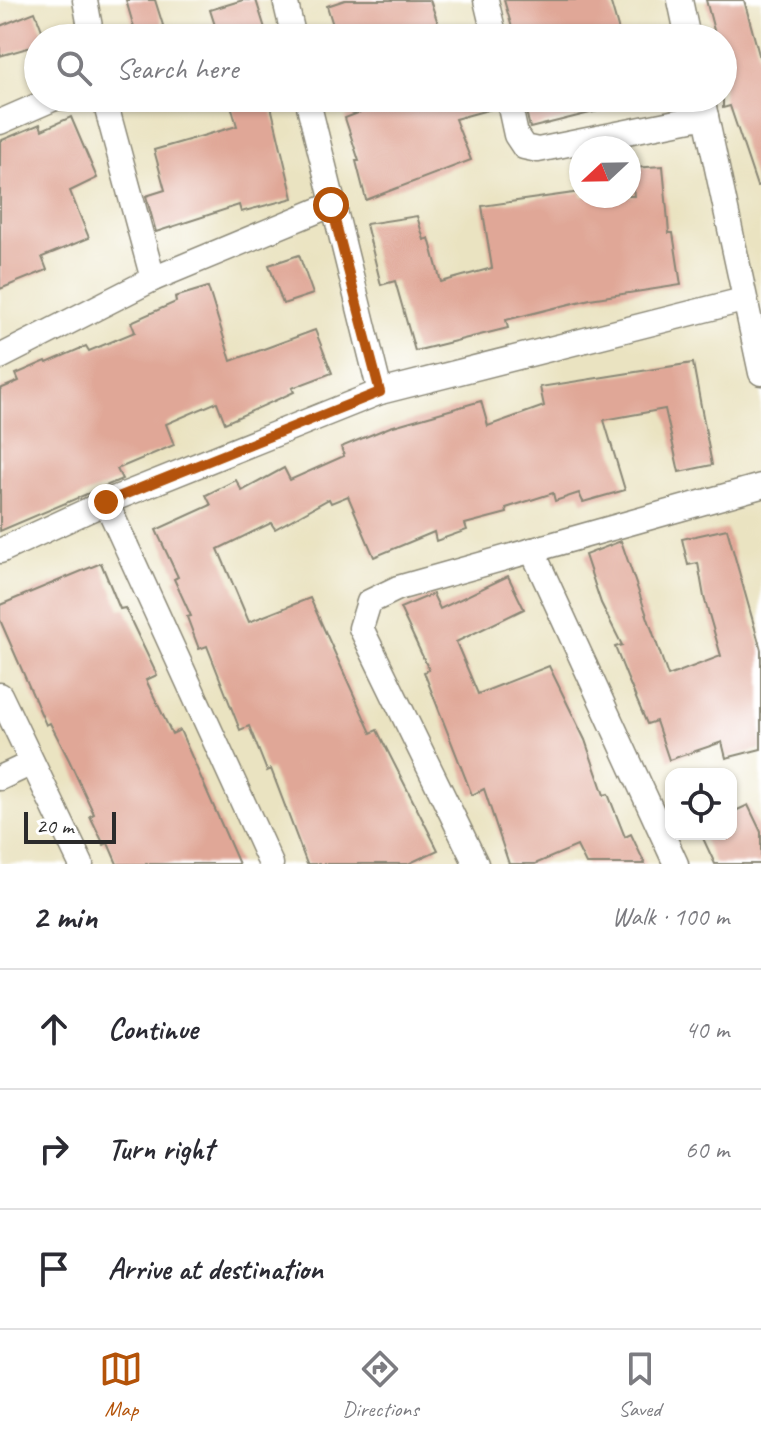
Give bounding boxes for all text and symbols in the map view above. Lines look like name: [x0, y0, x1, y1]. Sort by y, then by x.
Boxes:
search box: [24, 24, 737, 112]
icon: search: [52, 46, 96, 90]
text: Search here: [116, 49, 238, 87]
north arrow: [569, 136, 641, 208]
route start: [313, 187, 349, 223]
route end: [88, 484, 124, 520]
map controls: [665, 768, 737, 840]
button: locate: [665, 768, 737, 840]
scale bar: [24, 808, 116, 844]
text: 20 m: [36, 812, 73, 840]
text: 2 min: [32, 895, 97, 938]
text: Walk · 100 m: [612, 900, 729, 933]
icon: ahead: [32, 1007, 76, 1051]
text: Continue: [108, 1010, 198, 1048]
text: 40 m: [685, 1013, 729, 1046]
icon: right: [32, 1127, 76, 1171]
text: Turn right: [108, 1130, 213, 1168]
text: 60 m: [685, 1133, 729, 1166]
icon: arrive: [32, 1247, 76, 1291]
text: Arrive at destination: [108, 1250, 323, 1288]
tab: Map: [99, 1347, 143, 1423]
tab: Directions: [342, 1347, 419, 1423]
tab: Saved: [618, 1347, 662, 1423]

